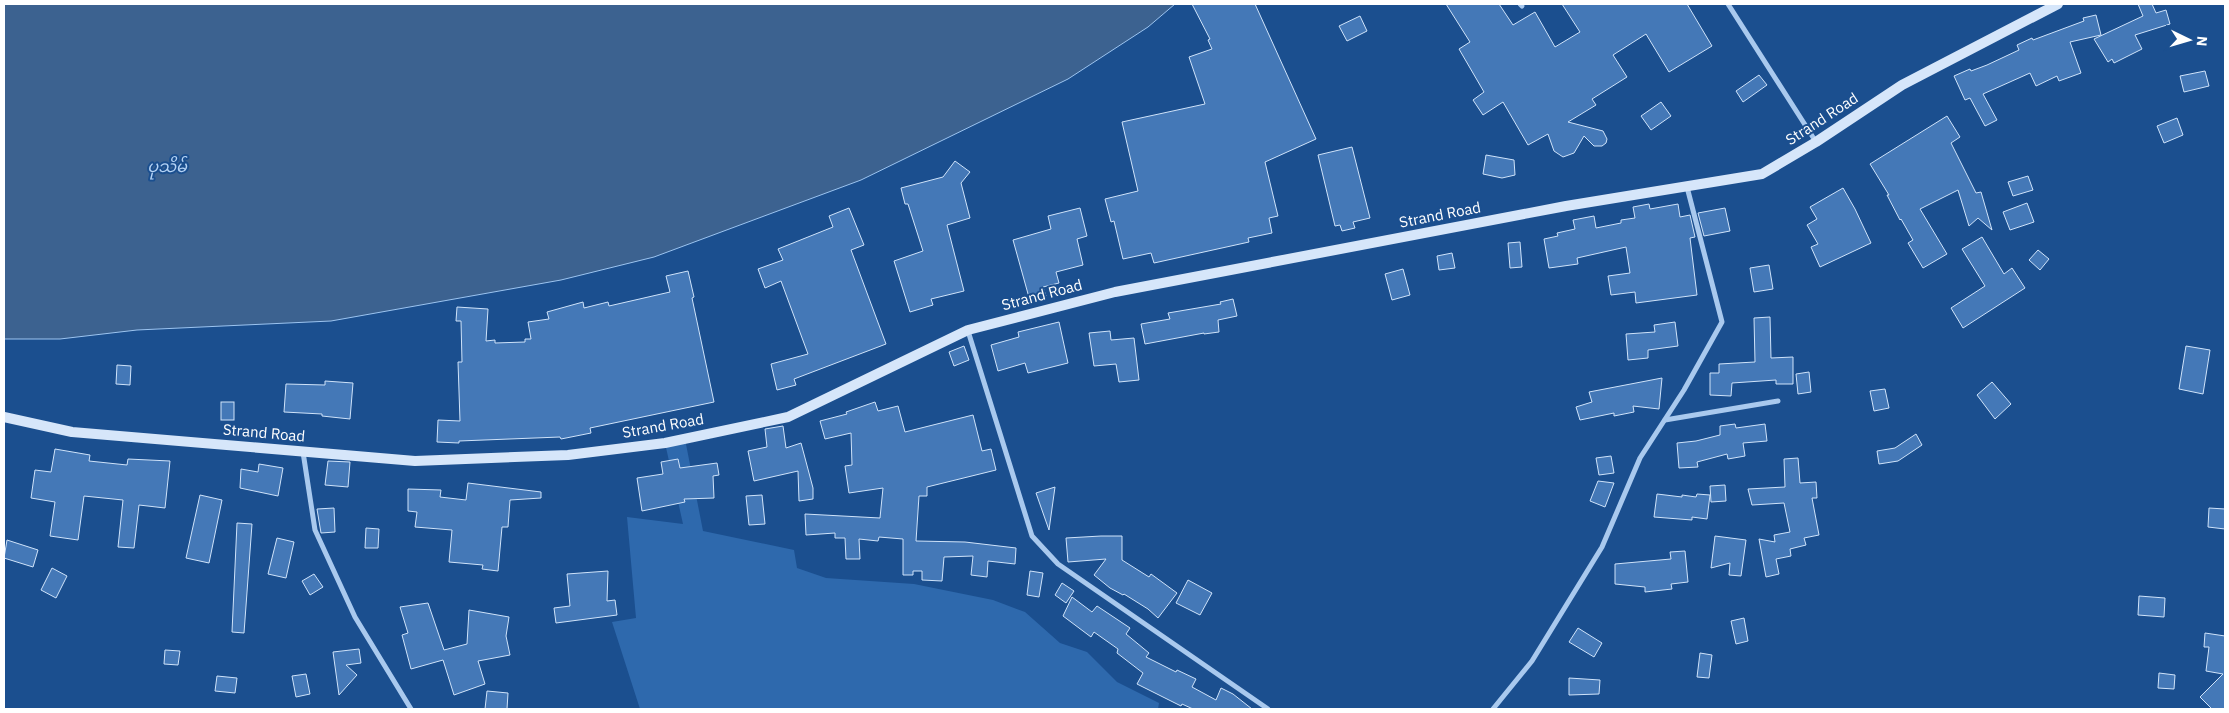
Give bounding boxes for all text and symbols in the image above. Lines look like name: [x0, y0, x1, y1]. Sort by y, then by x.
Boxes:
north arrow: [2164, 15, 2214, 65]
text: N: [2193, 35, 2211, 47]
street label: Strand Road: [1782, 88, 1862, 149]
water label: ပုသိမ်: [147, 155, 188, 180]
street label: Strand Road: [1398, 197, 1482, 232]
street label: Strand Road: [999, 275, 1084, 314]
street label: Strand Road: [621, 409, 705, 442]
street label: Strand Road: [222, 419, 306, 446]

